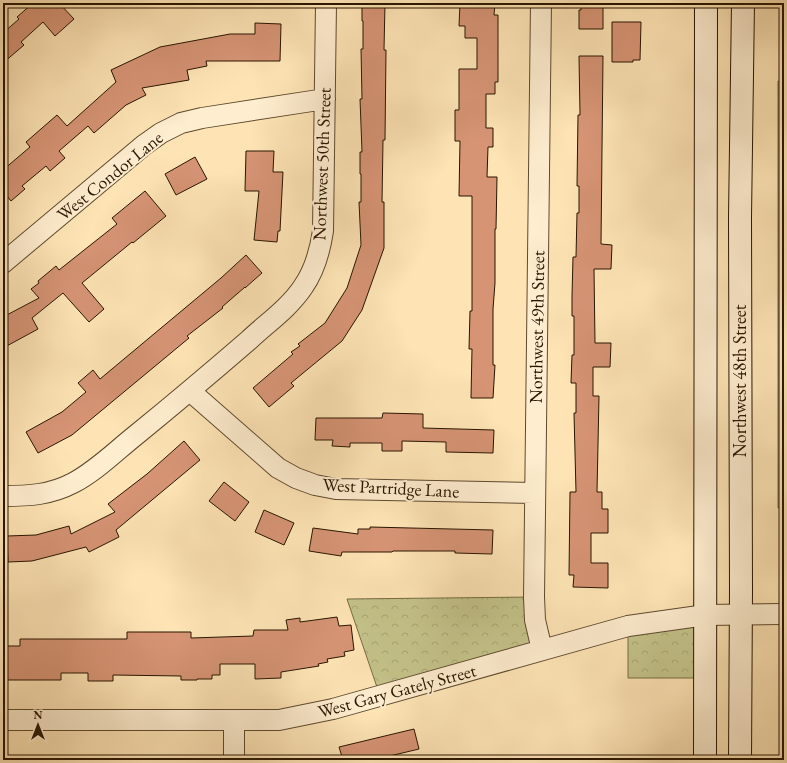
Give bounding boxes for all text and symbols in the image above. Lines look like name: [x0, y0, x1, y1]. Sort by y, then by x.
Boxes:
street label: Northwest 50th Street: [307, 87, 336, 241]
street label: West Condor Lane: [52, 126, 167, 225]
street label: Northwest 49th Street: [524, 250, 549, 404]
street label: Northwest 48th Street: [728, 304, 751, 457]
street label: West Partridge Lane: [322, 472, 460, 503]
street label: West Gary Gately Street: [315, 658, 479, 723]
north arrow: [18, 705, 58, 745]
text: N: [34, 708, 43, 722]

